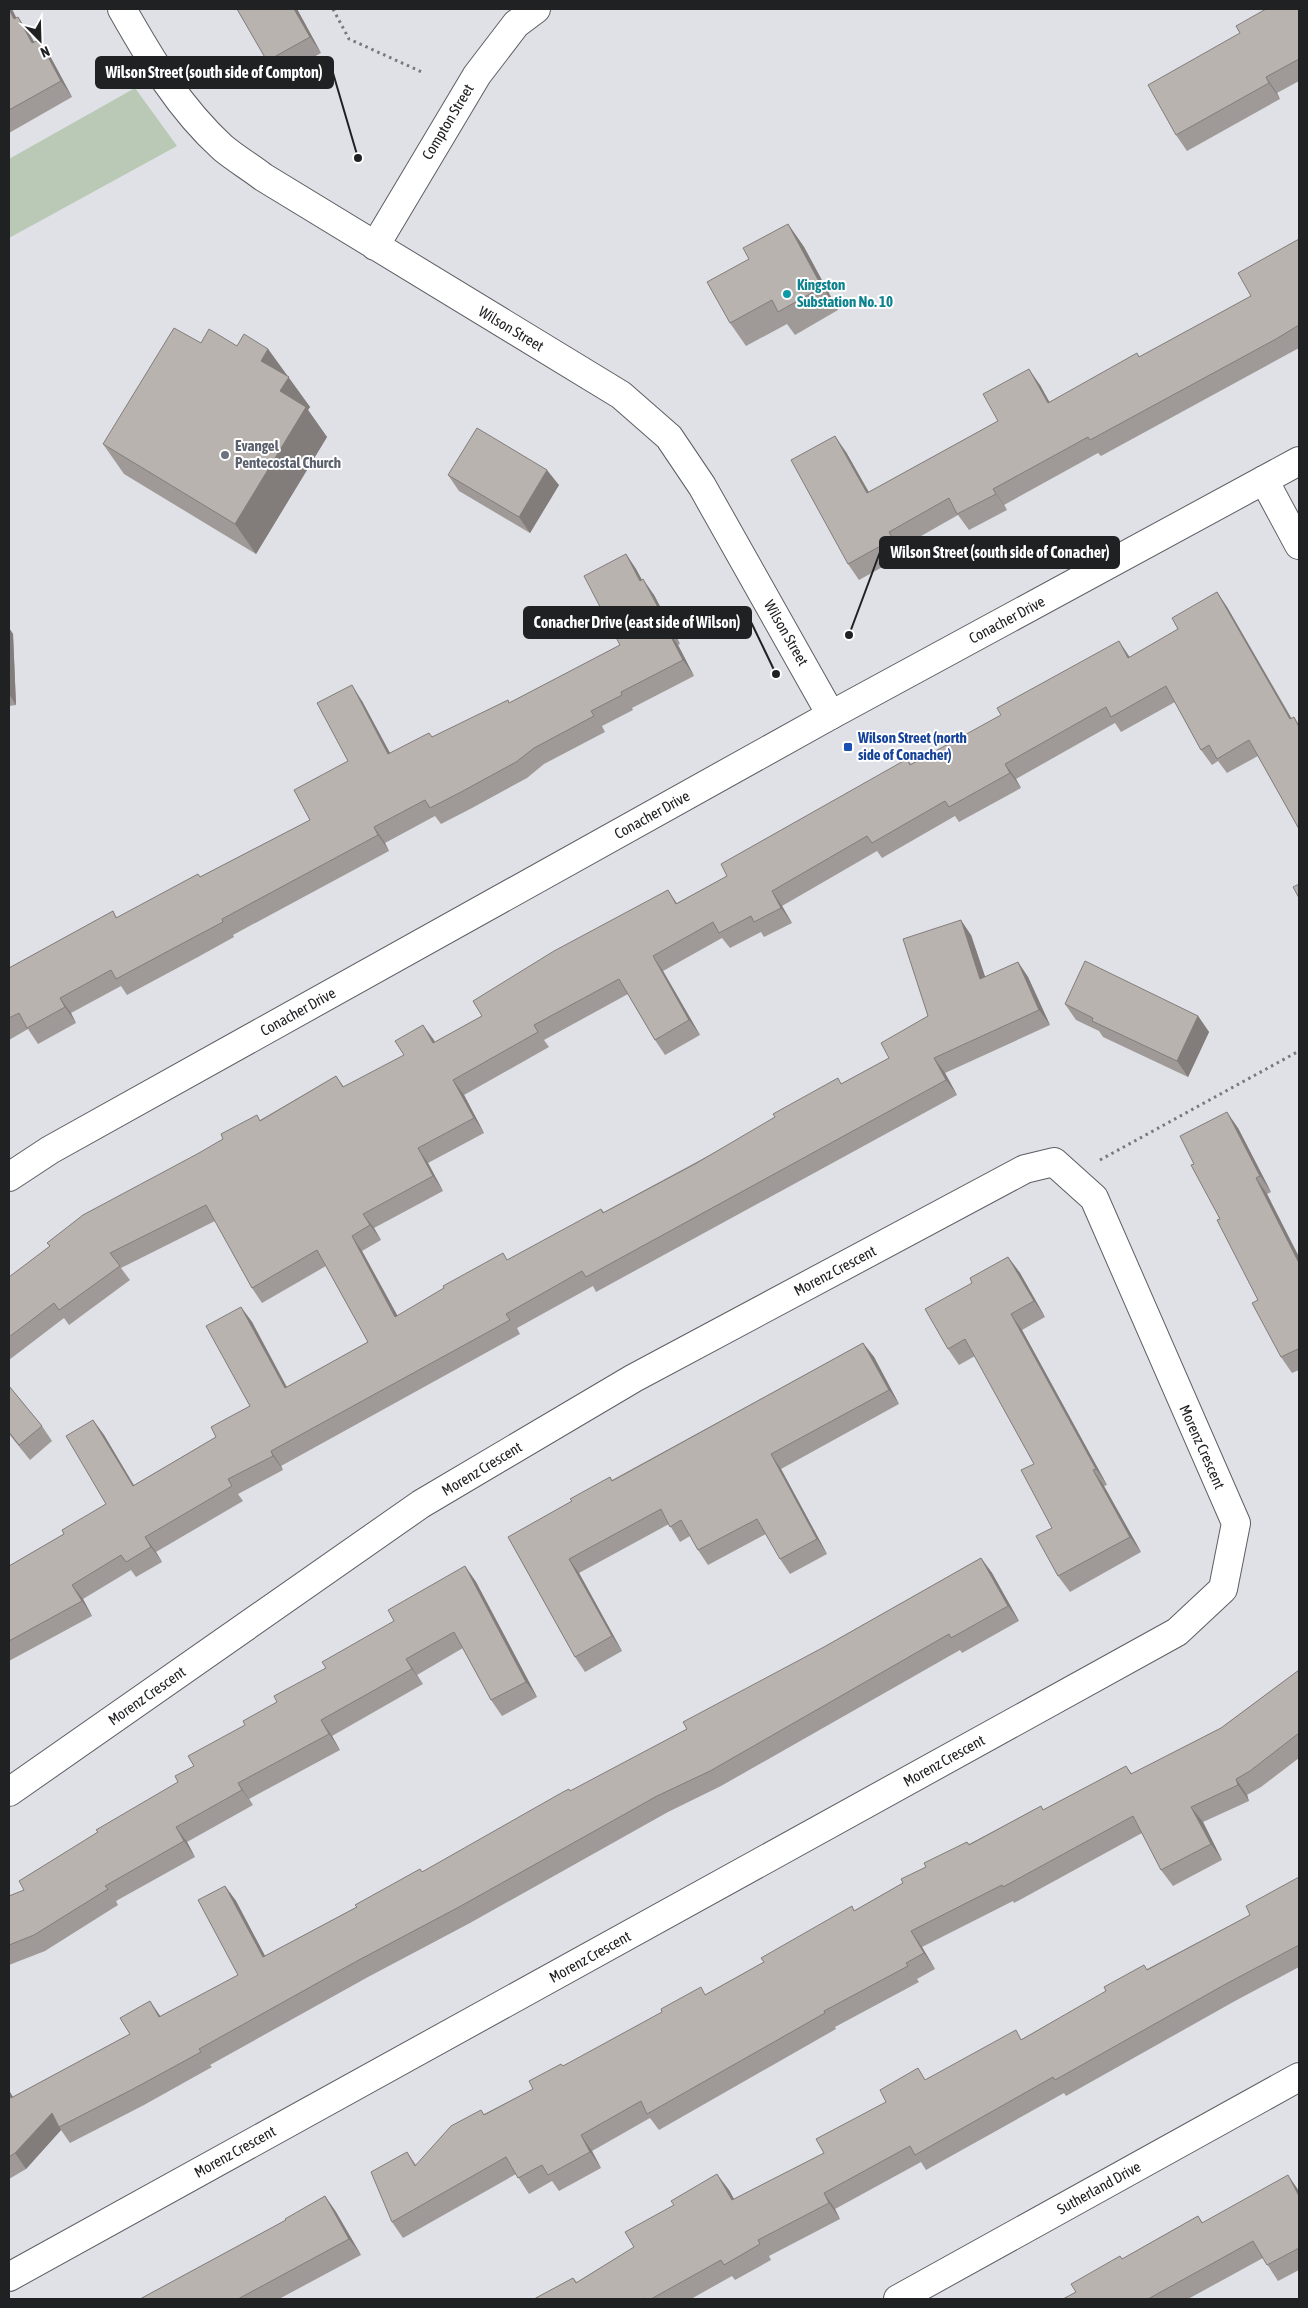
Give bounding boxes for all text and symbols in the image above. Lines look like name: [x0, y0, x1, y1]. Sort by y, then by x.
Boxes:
north arrow: [15, 15, 65, 65]
text: N: [38, 43, 52, 61]
callout: Wilson Street (south side of Compton): [96, 57, 333, 88]
text: Wilson Street (south side of Compton): [104, 63, 323, 81]
street label: Compton Street: [418, 81, 477, 163]
place label: Kingston Substation No. 10: [797, 276, 893, 310]
marker: Kingston Substation No. 10: [781, 288, 793, 300]
street label: Wilson Street: [476, 303, 547, 355]
place label: Evangel Pentecostal Church: [235, 437, 341, 471]
marker: Evangel Pentecostal Church: [219, 449, 231, 461]
callout: Wilson Street (south side of Conacher): [880, 537, 1119, 568]
text: Wilson Street (south side of Conacher): [889, 543, 1110, 561]
street label: Conacher Drive: [966, 592, 1048, 647]
street label: Wilson Street: [761, 597, 812, 669]
callout: Conacher Drive (east side of Wilson): [524, 607, 751, 638]
text: Conacher Drive (east side of Wilson): [534, 613, 741, 631]
place label: Wilson Street (north side of Conacher): [857, 729, 967, 763]
marker: Wilson Street (north side of Conacher): [842, 741, 854, 753]
street label: Conacher Drive: [611, 787, 692, 842]
street label: Conacher Drive: [257, 984, 338, 1039]
street label: Morenz Crescent: [791, 1242, 879, 1299]
street label: Morenz Crescent: [1176, 1402, 1229, 1492]
street label: Morenz Crescent: [439, 1438, 525, 1499]
street label: Morenz Crescent: [105, 1663, 189, 1728]
street label: Morenz Crescent: [900, 1731, 987, 1790]
street label: Morenz Crescent: [546, 1927, 633, 1986]
street label: Morenz Crescent: [191, 2122, 278, 2181]
street label: Sutherland Drive: [1054, 2158, 1144, 2218]

